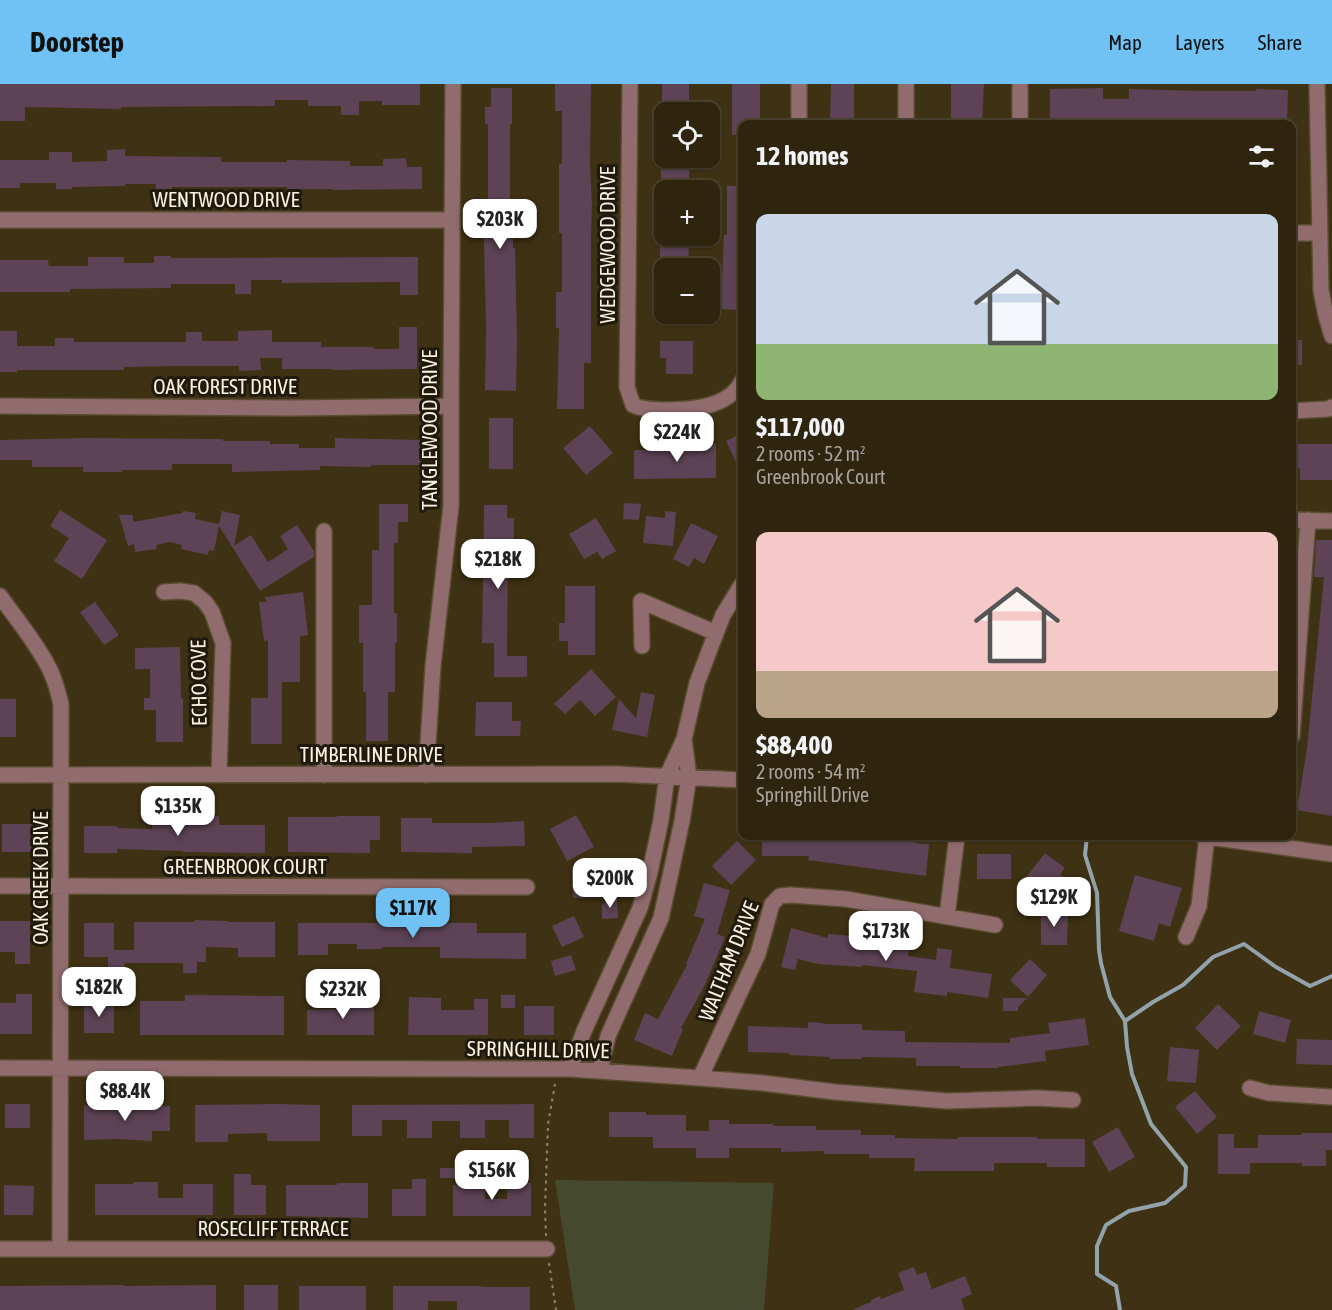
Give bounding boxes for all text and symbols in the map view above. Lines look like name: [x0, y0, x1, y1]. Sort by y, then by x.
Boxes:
text: Doorstep: [30, 26, 124, 58]
text: Map: [1108, 30, 1142, 54]
text: Layers: [1175, 30, 1225, 54]
text: Share: [1258, 30, 1302, 54]
map controls: [654, 102, 720, 324]
button: locate: [654, 102, 720, 168]
icon: filters: [1245, 140, 1278, 173]
text: 12 homes: [756, 141, 849, 171]
street label: WEDGEWOOD DRIVE: [595, 166, 619, 324]
button: +: [654, 180, 720, 246]
street label: WENTWOOD DRIVE: [153, 187, 299, 211]
pin: $203K: [458, 199, 542, 250]
text: $203K: [477, 207, 523, 230]
icon: home: [963, 253, 1071, 361]
button: −: [654, 258, 720, 324]
street label: TANGLEWOOD DRIVE: [417, 350, 441, 510]
street label: OAK FOREST DRIVE: [153, 374, 297, 398]
pin: $224K: [635, 412, 719, 463]
text: $117,000: [756, 412, 845, 442]
text: $224K: [654, 420, 700, 443]
text: 2 rooms · 52 m²: [756, 442, 866, 465]
text: Greenbrook Court: [756, 465, 886, 488]
pin: $218K: [456, 539, 540, 590]
text: $218K: [475, 547, 521, 570]
icon: home: [963, 571, 1071, 679]
street label: ECHO COVE: [185, 640, 211, 726]
text: $88,400: [756, 730, 833, 760]
street label: TIMBERLINE DRIVE: [300, 742, 442, 766]
text: 2 rooms · 54 m²: [756, 760, 866, 783]
text: Springhill Drive: [756, 783, 869, 806]
pin: $135K: [136, 786, 220, 837]
text: $135K: [155, 794, 201, 817]
street label: OAK CREEK DRIVE: [28, 811, 52, 945]
street label: GREENBROOK COURT: [163, 854, 327, 878]
pin: $200K: [568, 858, 652, 909]
text: $200K: [587, 866, 633, 889]
pin: $129K: [1012, 877, 1096, 928]
text: $129K: [1031, 885, 1077, 908]
pin: $117K: [371, 888, 455, 939]
text: $117K: [390, 896, 436, 919]
street label: WALTHAM DRIVE: [693, 898, 763, 1024]
pin: $173K: [844, 911, 928, 962]
text: $173K: [863, 919, 909, 942]
pin: $182K: [57, 967, 141, 1018]
pin: $232K: [301, 969, 385, 1020]
text: $182K: [76, 975, 122, 998]
text: $232K: [320, 977, 366, 1000]
street label: SPRINGHILL DRIVE: [467, 1036, 609, 1062]
pin: $88.4K: [76, 1071, 174, 1122]
text: $88.4K: [100, 1079, 150, 1102]
pin: $156K: [450, 1150, 534, 1201]
text: $156K: [469, 1158, 515, 1181]
street label: ROSECLIFF TERRACE: [198, 1216, 349, 1240]

